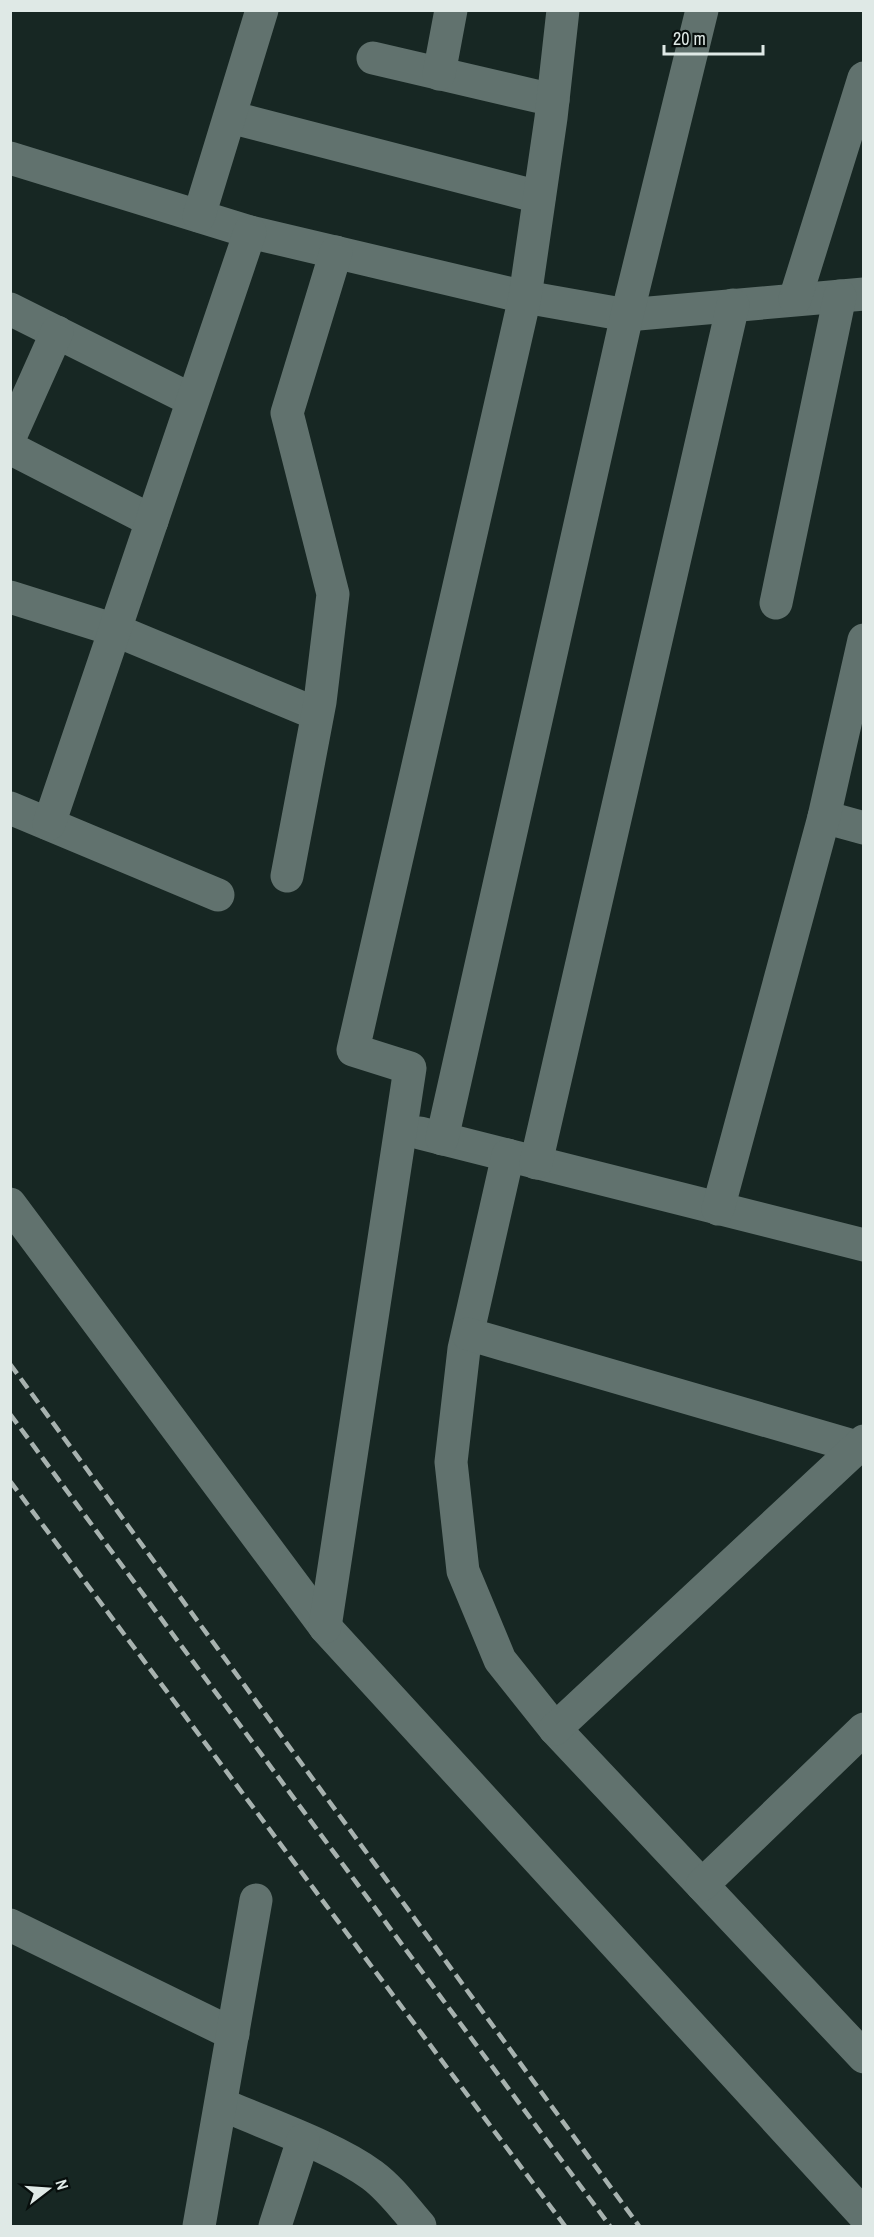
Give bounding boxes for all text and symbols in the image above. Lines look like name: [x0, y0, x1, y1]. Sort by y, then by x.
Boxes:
scale bar: [664, 18, 763, 56]
text: 20 m: [673, 26, 706, 51]
north arrow: [18, 2159, 78, 2219]
text: N: [50, 2177, 74, 2192]

